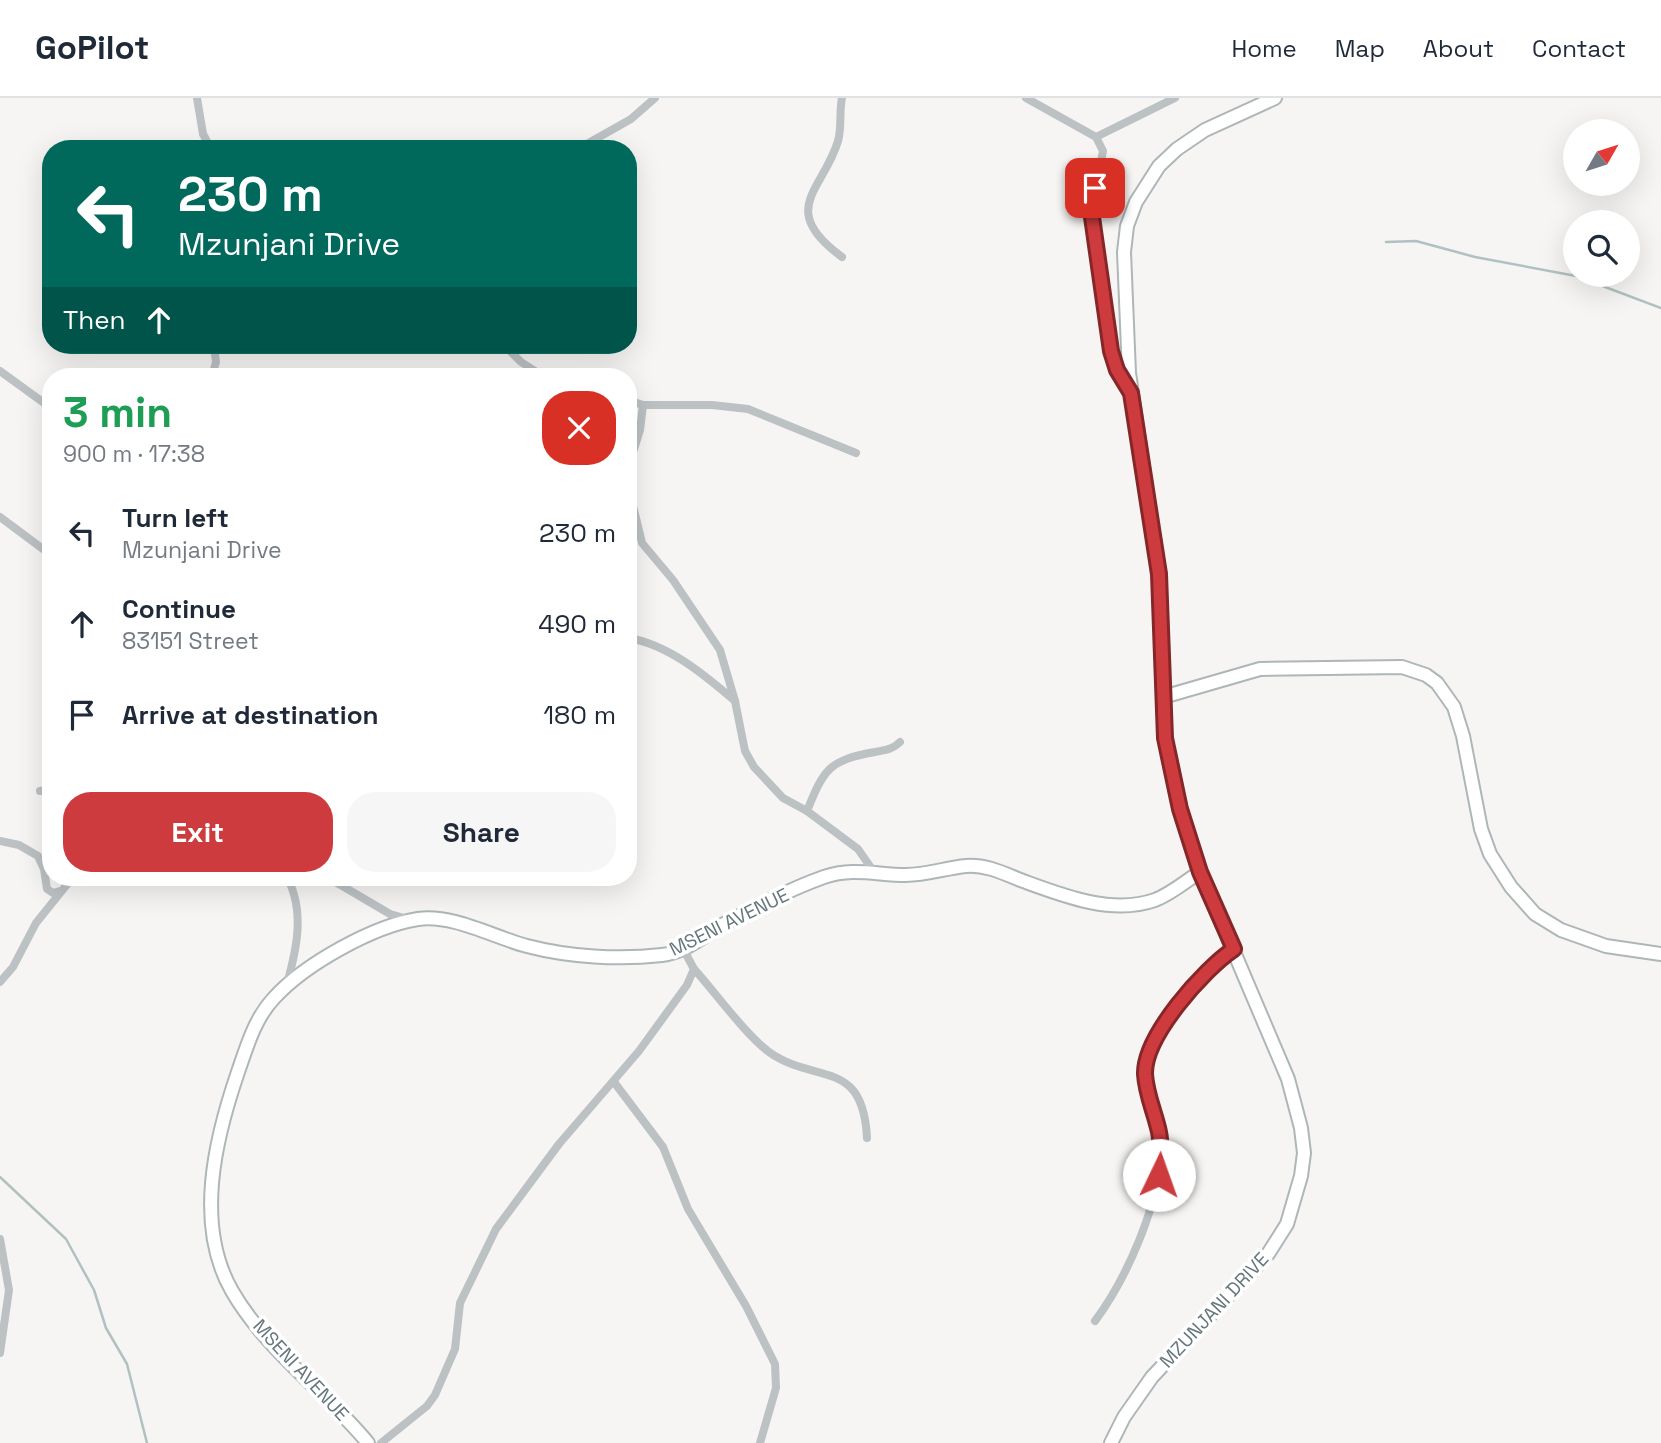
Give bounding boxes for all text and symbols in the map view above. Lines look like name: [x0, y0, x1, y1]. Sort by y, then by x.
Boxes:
text: GoPilot: [35, 27, 149, 69]
text: Home: [1231, 33, 1297, 64]
text: Map: [1335, 33, 1385, 64]
text: About: [1423, 33, 1494, 64]
text: Contact: [1532, 33, 1626, 64]
north arrow: [1563, 119, 1640, 196]
map controls: [1563, 119, 1640, 287]
pin: [1065, 158, 1125, 218]
text: 230 m: [178, 163, 323, 225]
icon: left: [63, 168, 154, 259]
icon: arrive: [1076, 169, 1114, 207]
button: search: [1563, 210, 1640, 287]
text: Mzunjani Drive: [178, 224, 400, 264]
icon: ahead: [140, 301, 178, 339]
text: Then: [63, 303, 126, 337]
text: 3 min: [63, 386, 172, 439]
button: close: [542, 391, 616, 465]
text: 900 m · 17:38: [63, 439, 205, 469]
text: Turn left: [122, 501, 229, 535]
icon: left: [63, 514, 101, 552]
text: 230 m: [539, 516, 616, 550]
text: Mzunjani Drive: [122, 535, 282, 565]
text: Continue: [122, 592, 236, 626]
icon: ahead: [63, 605, 101, 643]
text: 490 m: [538, 607, 616, 641]
text: 83151 Street: [122, 626, 259, 656]
icon: arrive: [63, 696, 101, 734]
text: Arrive at destination: [122, 698, 379, 732]
text: 180 m: [543, 698, 616, 732]
button: Exit: [63, 792, 333, 872]
button: Share: [347, 792, 616, 872]
street label: MSENI AVENUE: [665, 882, 793, 962]
position arrow: [1122, 1138, 1196, 1212]
street label: MZUNJANI DRIVE: [1154, 1247, 1274, 1373]
street label: MSENI AVENUE: [248, 1314, 354, 1426]

